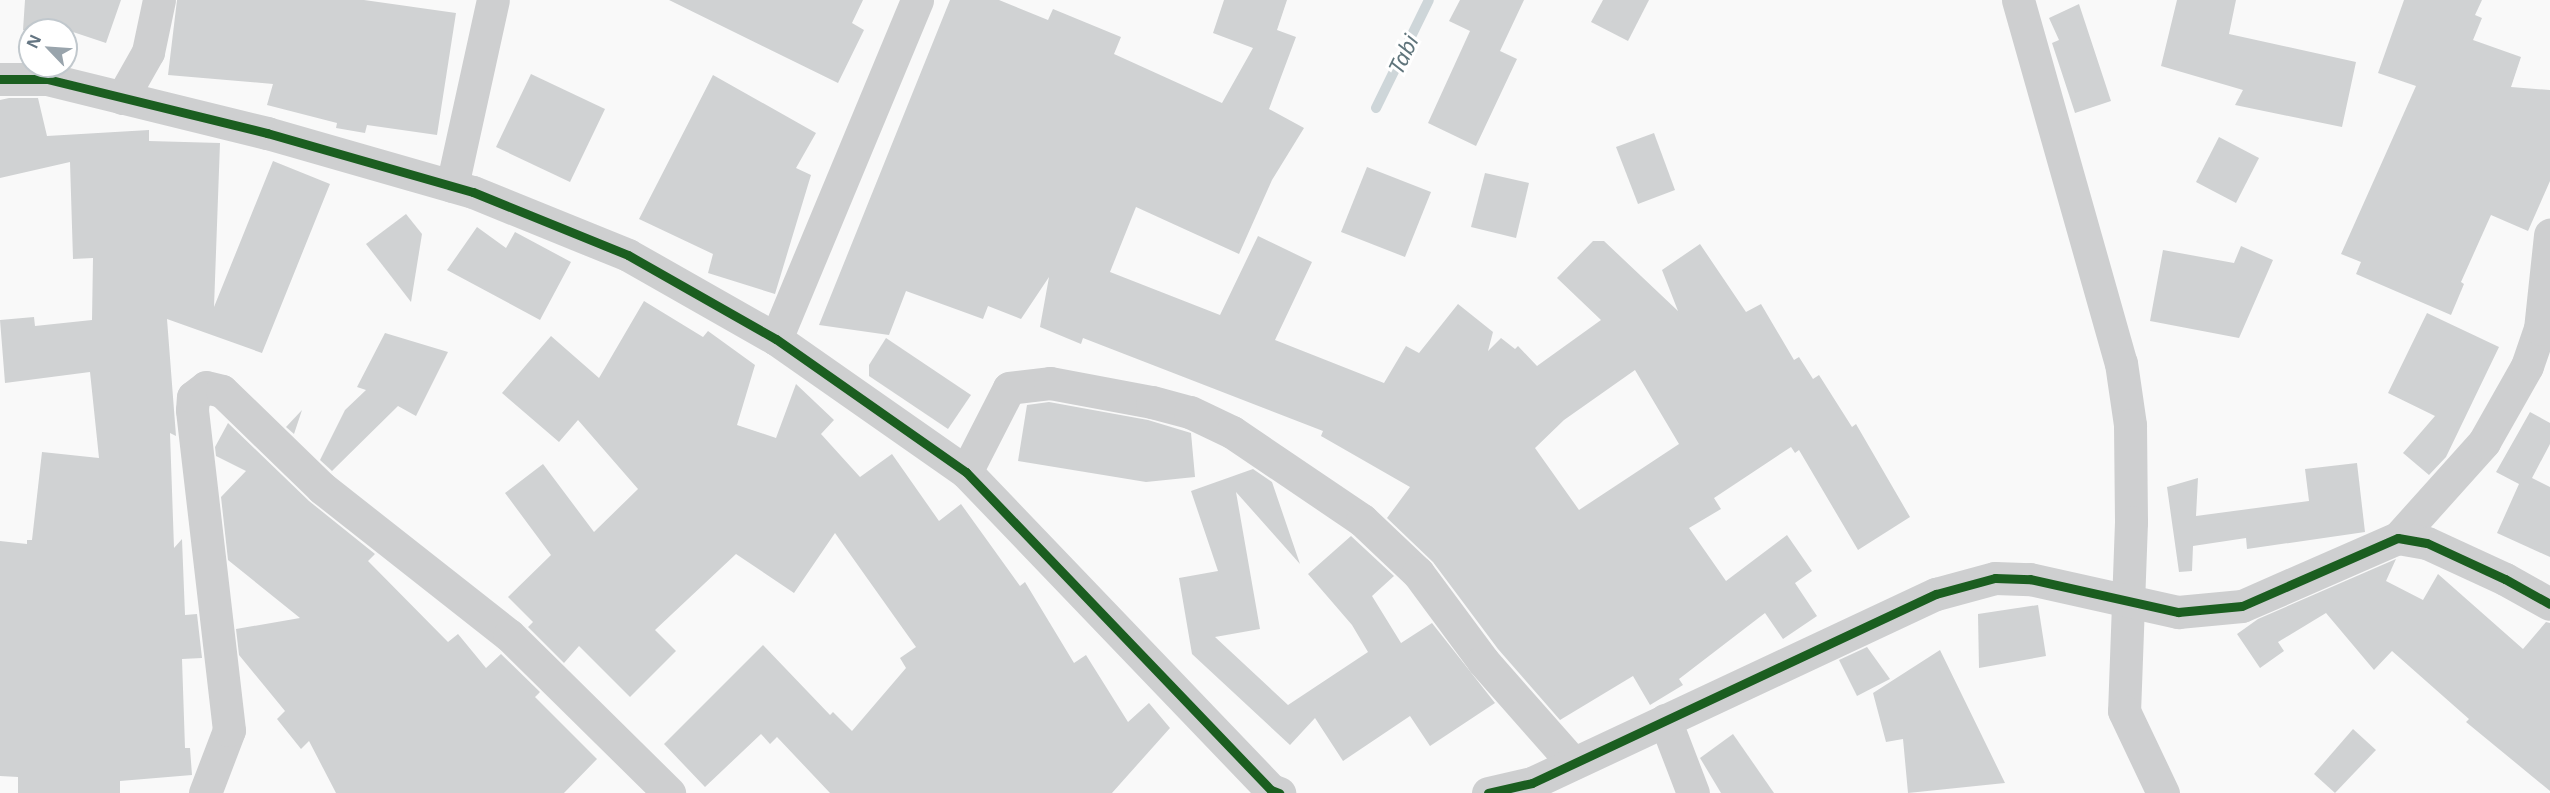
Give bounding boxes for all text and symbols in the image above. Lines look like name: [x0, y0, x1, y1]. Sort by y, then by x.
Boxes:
north arrow: [18, 18, 78, 78]
water label: Tabi: [1382, 30, 1424, 78]
text: N: [21, 31, 46, 52]

